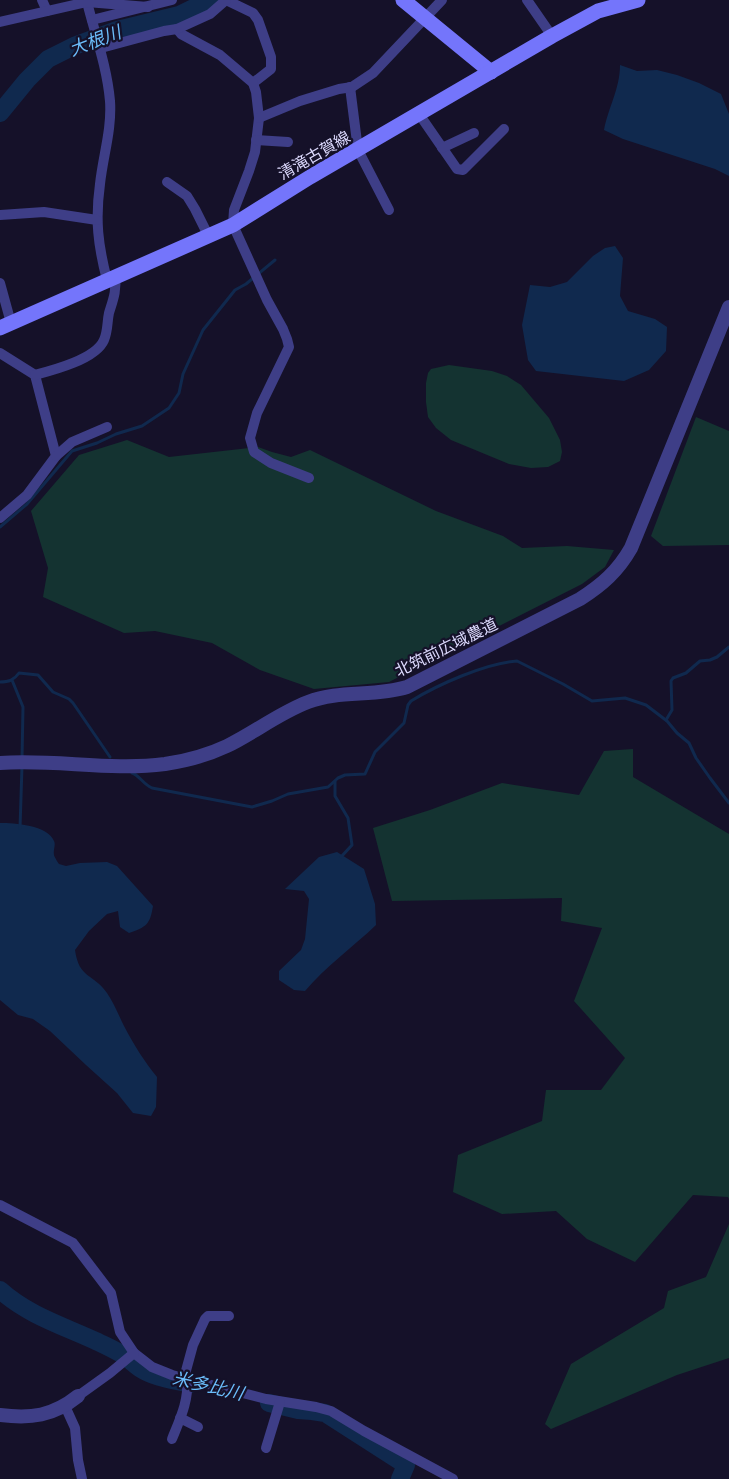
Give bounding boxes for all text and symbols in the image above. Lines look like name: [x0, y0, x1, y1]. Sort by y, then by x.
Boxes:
water label: 大根川: [66, 20, 126, 61]
street label: 清滝古賀線: [275, 127, 354, 184]
street label: 北筑前広域農道: [392, 614, 501, 681]
water label: 米多比川: [170, 1367, 248, 1405]

